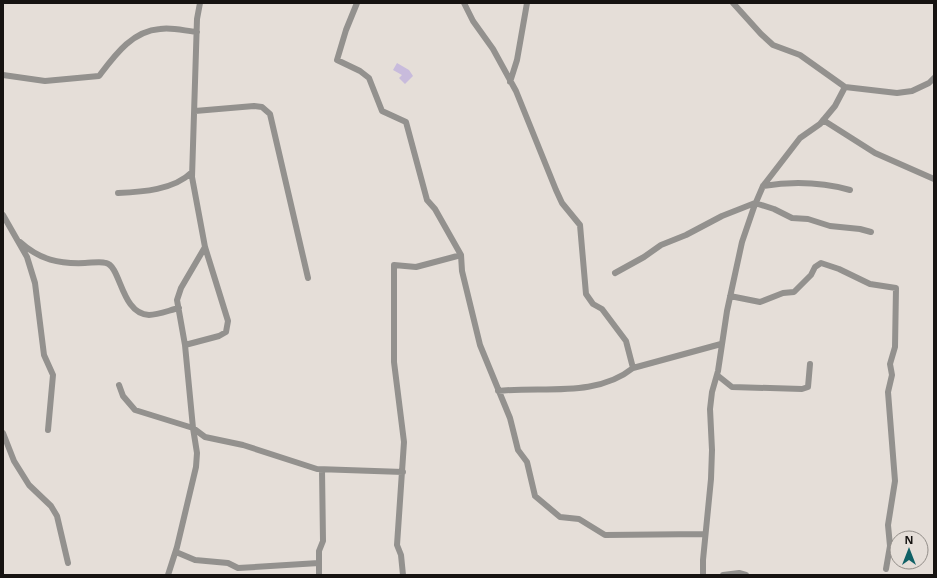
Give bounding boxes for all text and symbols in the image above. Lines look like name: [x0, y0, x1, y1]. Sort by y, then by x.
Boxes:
north arrow: [889, 530, 929, 570]
text: N: [905, 532, 913, 547]

